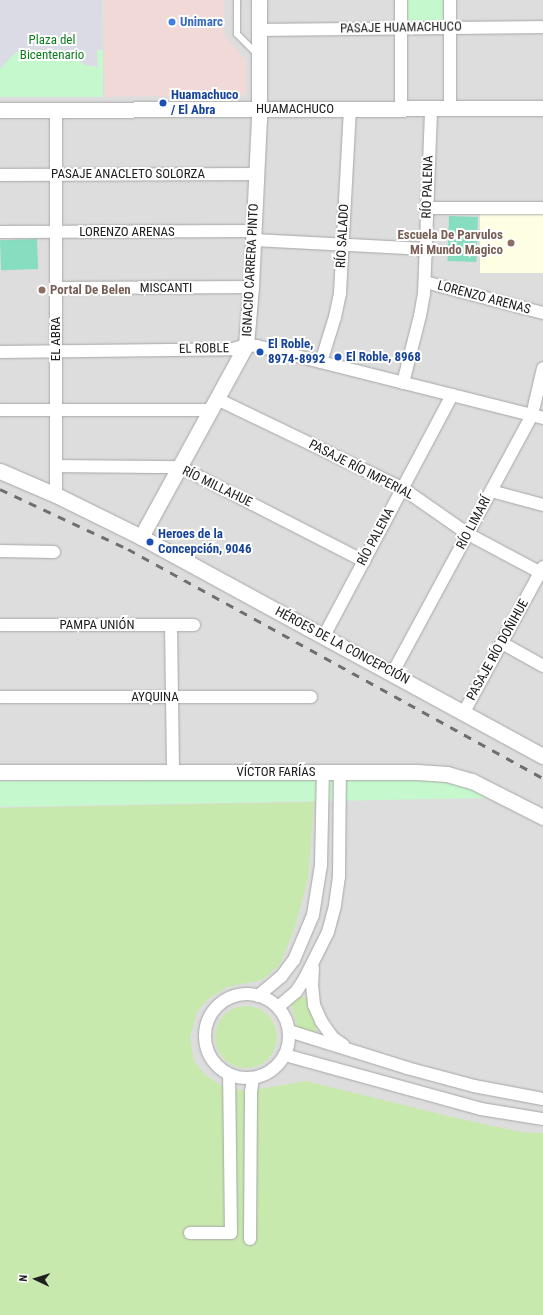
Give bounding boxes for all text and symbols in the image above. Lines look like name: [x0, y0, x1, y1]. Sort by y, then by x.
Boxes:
place label: Unimarc: [180, 14, 223, 30]
marker: Unimarc: [167, 17, 177, 27]
street label: PASAJE HUAMACHUCO: [340, 19, 462, 37]
park label: Plaza del Bicentenario: [20, 33, 84, 64]
place label: Huamachuco / El Abra: [171, 88, 238, 119]
marker: Huamachuco / El Abra: [158, 98, 168, 108]
street label: HUAMACHUCO: [256, 101, 334, 117]
street label: RÍO PALENA: [419, 155, 437, 219]
street label: PASAJE ANACLETO SOLORZA: [51, 166, 205, 182]
street label: IGNACIO CARRERA PINTO: [240, 203, 262, 337]
street label: RÍO SALADO: [334, 204, 352, 268]
street label: LORENZO ARENAS: [79, 224, 175, 240]
place label: Escuela De Parvulos Mi Mundo Magico: [397, 228, 503, 259]
marker: Escuela De Parvulos Mi Mundo Magico: [506, 238, 516, 248]
street label: LORENZO ARENAS: [436, 278, 532, 318]
street label: MISCANTI: [140, 280, 192, 296]
place label: Portal De Belen: [50, 282, 131, 298]
marker: Portal De Belen: [37, 285, 47, 295]
street label: EL ABRA: [48, 317, 64, 361]
place label: El Roble, 8974-8992: [268, 337, 325, 368]
street label: EL ROBLE: [179, 341, 229, 357]
marker: El Roble, 8974-8992: [255, 347, 265, 357]
place label: El Roble, 8968: [346, 349, 421, 365]
marker: El Roble, 8968: [333, 352, 343, 362]
street label: PASAJE RÍO IMPERIAL: [306, 437, 416, 503]
street label: RÍO MILLAHUE: [180, 463, 254, 511]
street label: RÍO LIMARÍ: [454, 494, 494, 552]
street label: RÍO PALENA: [354, 505, 398, 569]
place label: Heroes de la Concepción, 9046: [158, 527, 251, 558]
marker: Heroes de la Concepción, 9046: [145, 537, 155, 547]
street label: PASAJE RÍO DOÑIHUE: [464, 597, 532, 703]
street label: HÉROES DE LA CONCEPCIÓN: [272, 604, 412, 688]
street label: PAMPA UNIÓN: [60, 617, 134, 633]
street label: AYQUINA: [131, 689, 179, 705]
street label: VÍCTOR FARÍAS: [236, 764, 316, 780]
north arrow: [16, 1259, 56, 1299]
text: N: [17, 1274, 30, 1282]

